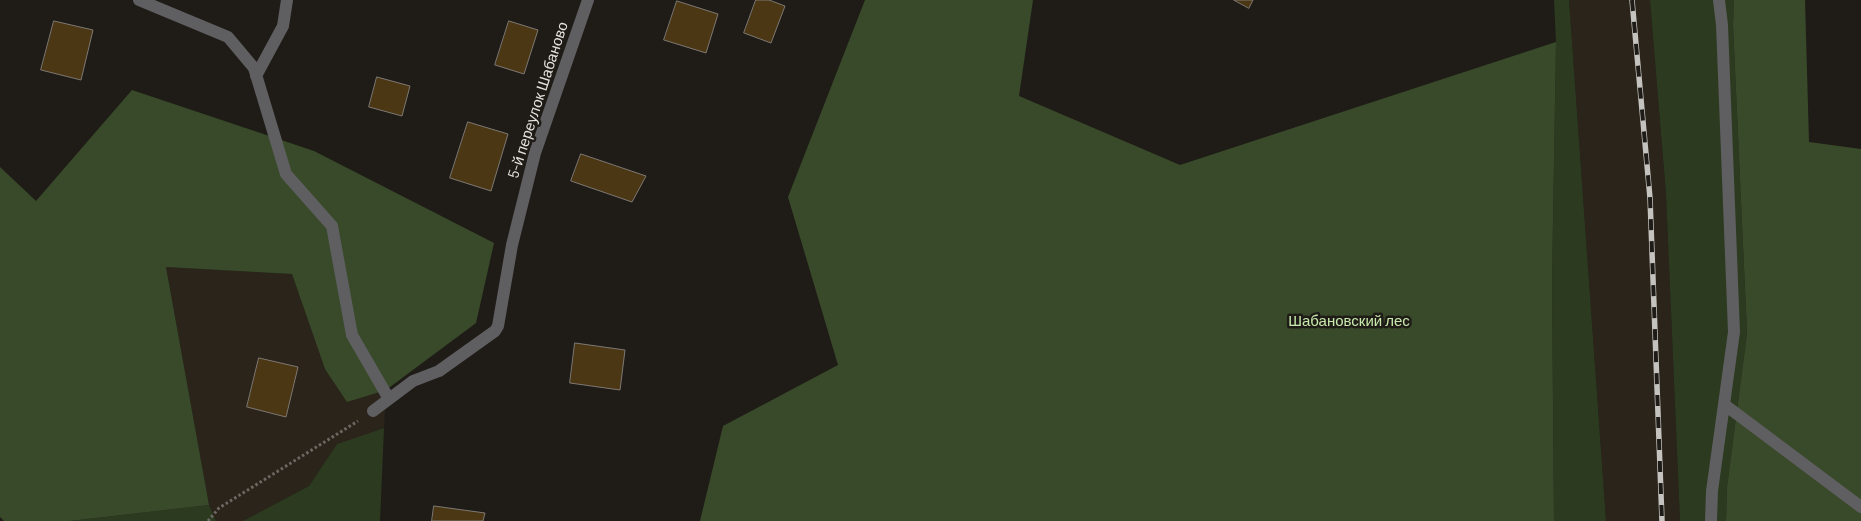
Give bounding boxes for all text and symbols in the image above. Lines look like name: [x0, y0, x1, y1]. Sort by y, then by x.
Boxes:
street label: 5-й переулок Шабаново: [504, 20, 572, 180]
park label: Шабановский лес: [1288, 312, 1410, 330]

